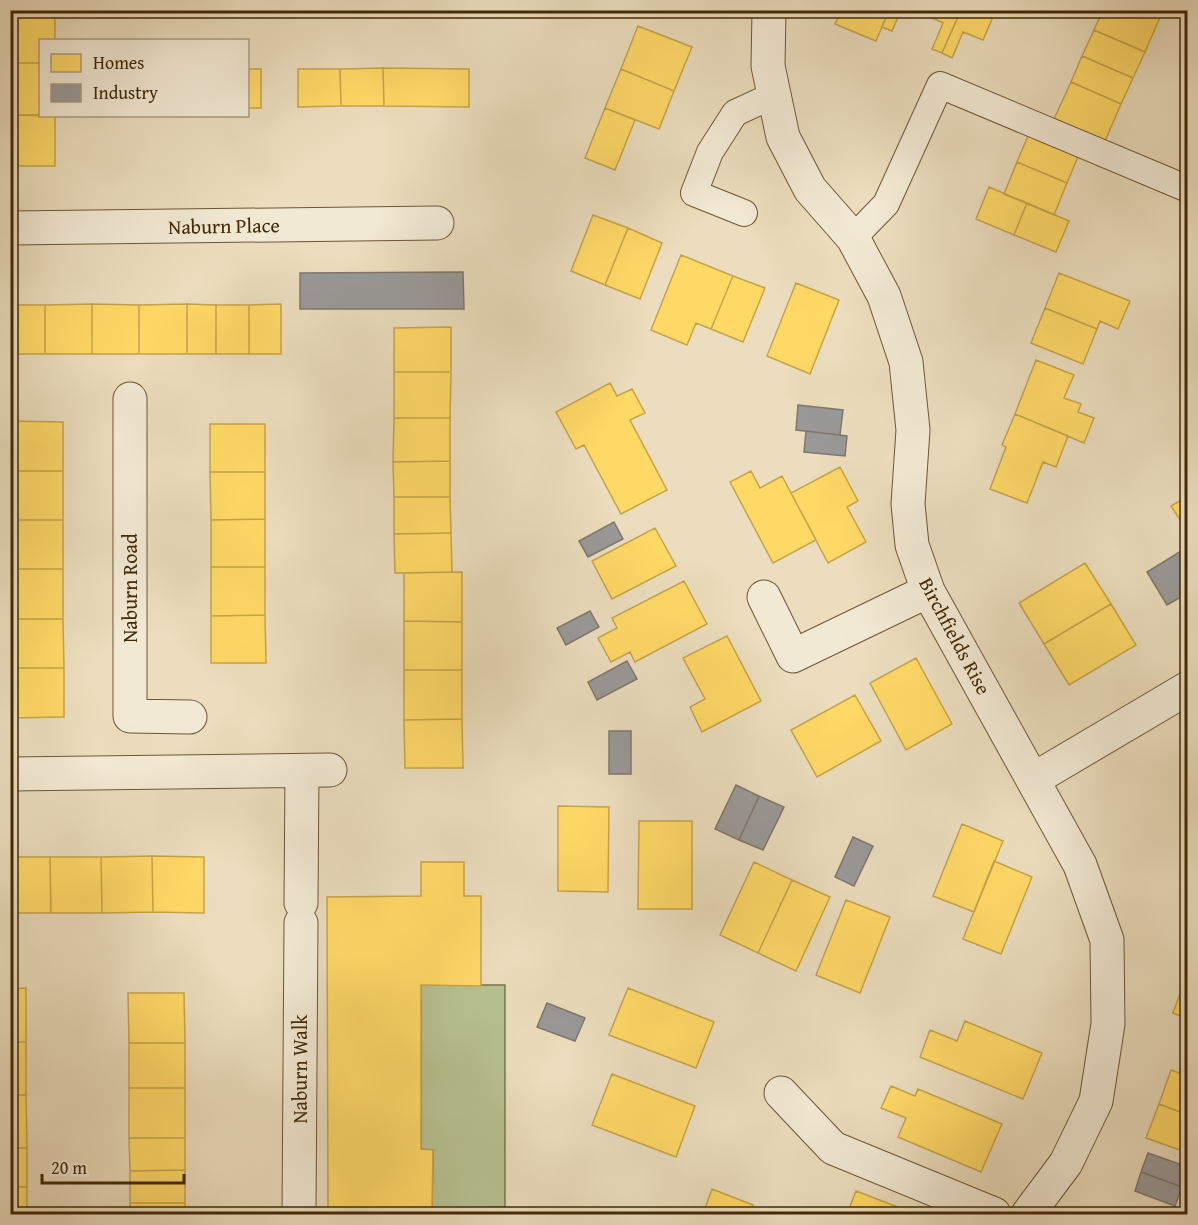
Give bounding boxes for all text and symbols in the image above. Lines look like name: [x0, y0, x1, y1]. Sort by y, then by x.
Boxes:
legend: [39, 39, 249, 117]
text: Homes: [93, 49, 144, 76]
text: Industry: [93, 79, 158, 106]
street label: Naburn Place: [168, 210, 280, 241]
street label: Naburn Road: [115, 533, 144, 643]
street label: Birchfields Rise: [912, 572, 999, 700]
street label: Naburn Walk: [285, 1014, 314, 1124]
scale bar: [42, 1147, 184, 1185]
text: 20 m: [51, 1154, 87, 1181]

